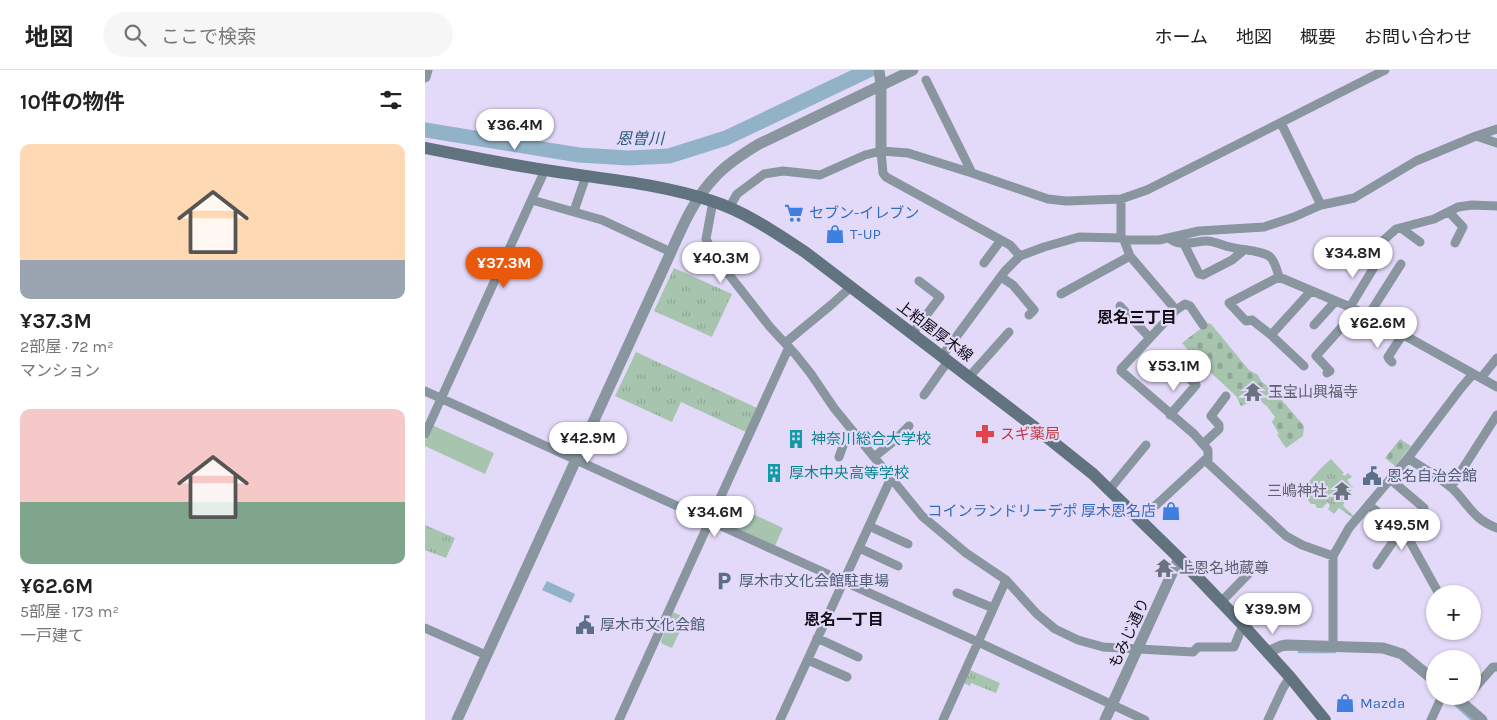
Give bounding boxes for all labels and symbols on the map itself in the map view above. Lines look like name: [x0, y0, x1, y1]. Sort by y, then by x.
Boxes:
pin: ¥36.4M: [474, 108, 556, 151]
water label: 恩曽川: [616, 129, 666, 148]
supermarket icon: セブン-イレブン: [783, 202, 805, 224]
place label: セブン-イレブン: [809, 204, 919, 222]
shop icon: T-UP: [824, 223, 846, 245]
place label: T-UP: [850, 225, 881, 243]
pin: ¥34.8M: [1312, 236, 1394, 279]
pin: ¥40.3M: [680, 242, 762, 284]
pin: ¥37.3M: [463, 246, 545, 289]
street label: 上粕屋厚木線: [894, 297, 976, 365]
pin: ¥62.6M: [1337, 306, 1419, 349]
district label: 恩名三丁目: [1097, 308, 1177, 327]
pin: ¥53.1M: [1133, 350, 1215, 392]
temple icon: 玉宝山興福寺: [1242, 381, 1264, 403]
place label: 玉宝山興福寺: [1268, 383, 1358, 401]
pin: ¥42.9M: [547, 422, 629, 464]
pharmacy icon: スギ薬局: [974, 423, 996, 445]
place label: スギ薬局: [1000, 425, 1060, 443]
building icon: 神奈川総合大学校: [785, 428, 807, 450]
place label: 神奈川総合大学校: [811, 430, 931, 448]
building icon: 厚木中央高等学校: [763, 462, 785, 484]
place label: 厚木中央高等学校: [789, 464, 909, 482]
public building icon: 恩名自治会館: [1361, 465, 1383, 487]
place label: 恩名自治会館: [1387, 467, 1477, 485]
temple icon: 三嶋神社: [1331, 480, 1353, 502]
place label: 三嶋神社: [1267, 482, 1327, 500]
pin: ¥34.6M: [674, 496, 756, 538]
shop icon: コインランドリーデポ 厚木恩名店: [1160, 500, 1182, 522]
place label: コインランドリーデポ 厚木恩名店: [927, 502, 1156, 520]
pin: ¥49.5M: [1361, 508, 1443, 551]
temple icon: 上恩名地蔵尊: [1153, 557, 1175, 579]
place label: 上恩名地蔵尊: [1179, 559, 1269, 577]
parking icon: 厚木市文化会館駐車場: [713, 570, 735, 592]
place label: 厚木市文化会館駐車場: [739, 572, 889, 590]
pin: ¥39.9M: [1232, 592, 1314, 635]
street label: もみじ通り: [1105, 595, 1153, 671]
district label: 恩名一丁目: [804, 610, 884, 629]
public building icon: 厚木市文化会館: [574, 614, 596, 636]
place label: 厚木市文化会館: [600, 616, 705, 634]
shop icon: Mazda: [1334, 692, 1356, 714]
place label: Mazda: [1360, 694, 1405, 712]

